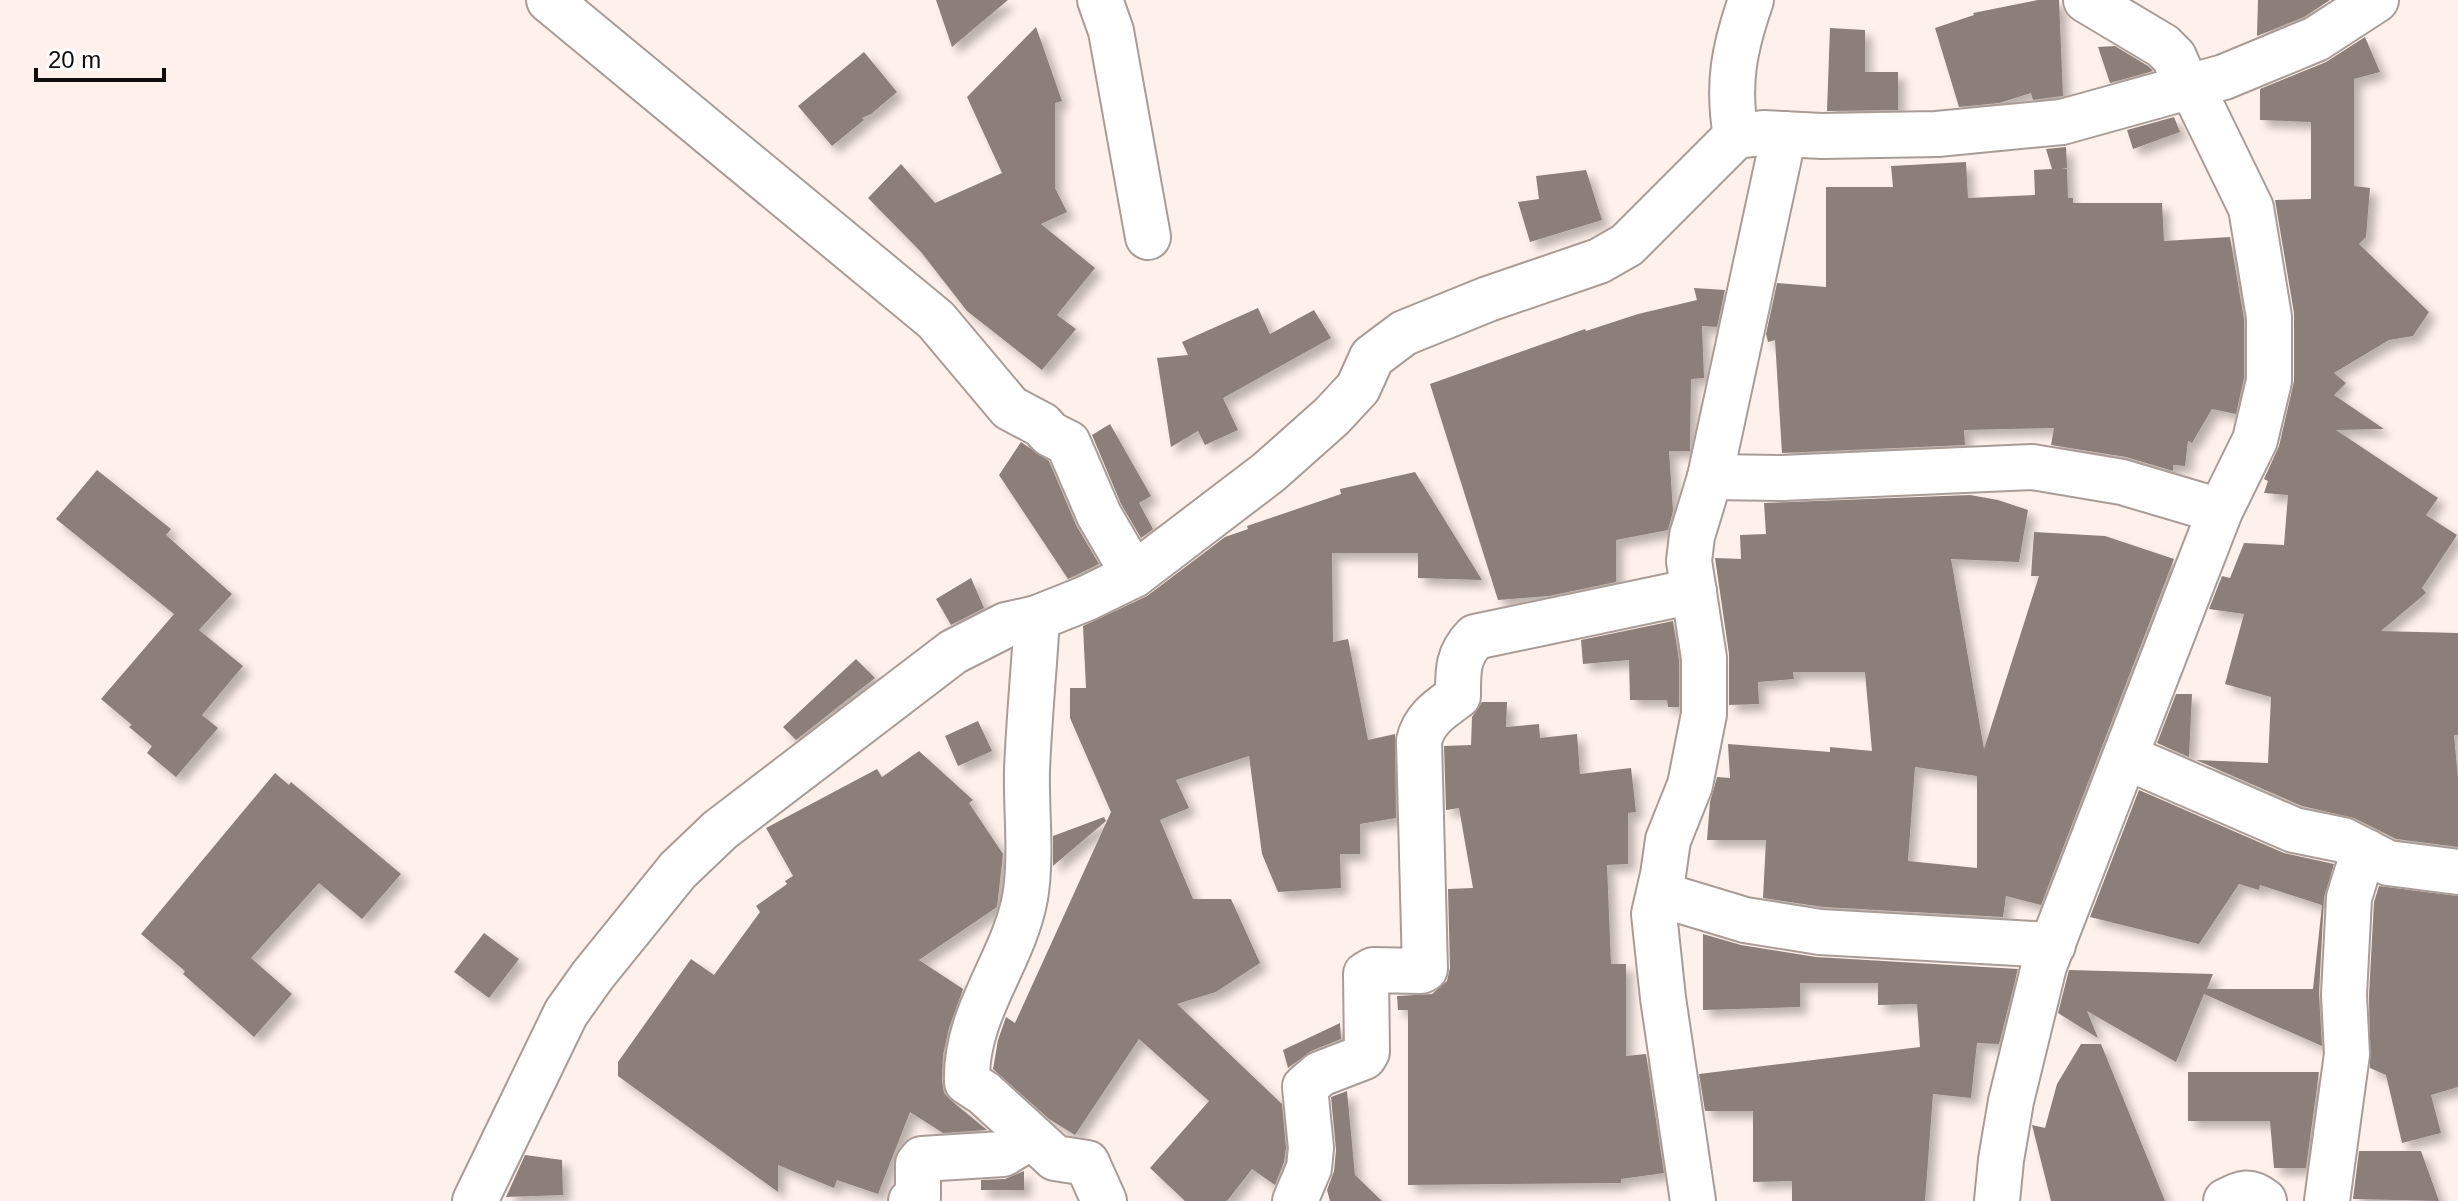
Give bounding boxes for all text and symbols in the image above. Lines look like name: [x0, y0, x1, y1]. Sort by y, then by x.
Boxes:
scale bar: [36, 32, 164, 82]
text: 20 m: [48, 46, 101, 73]

